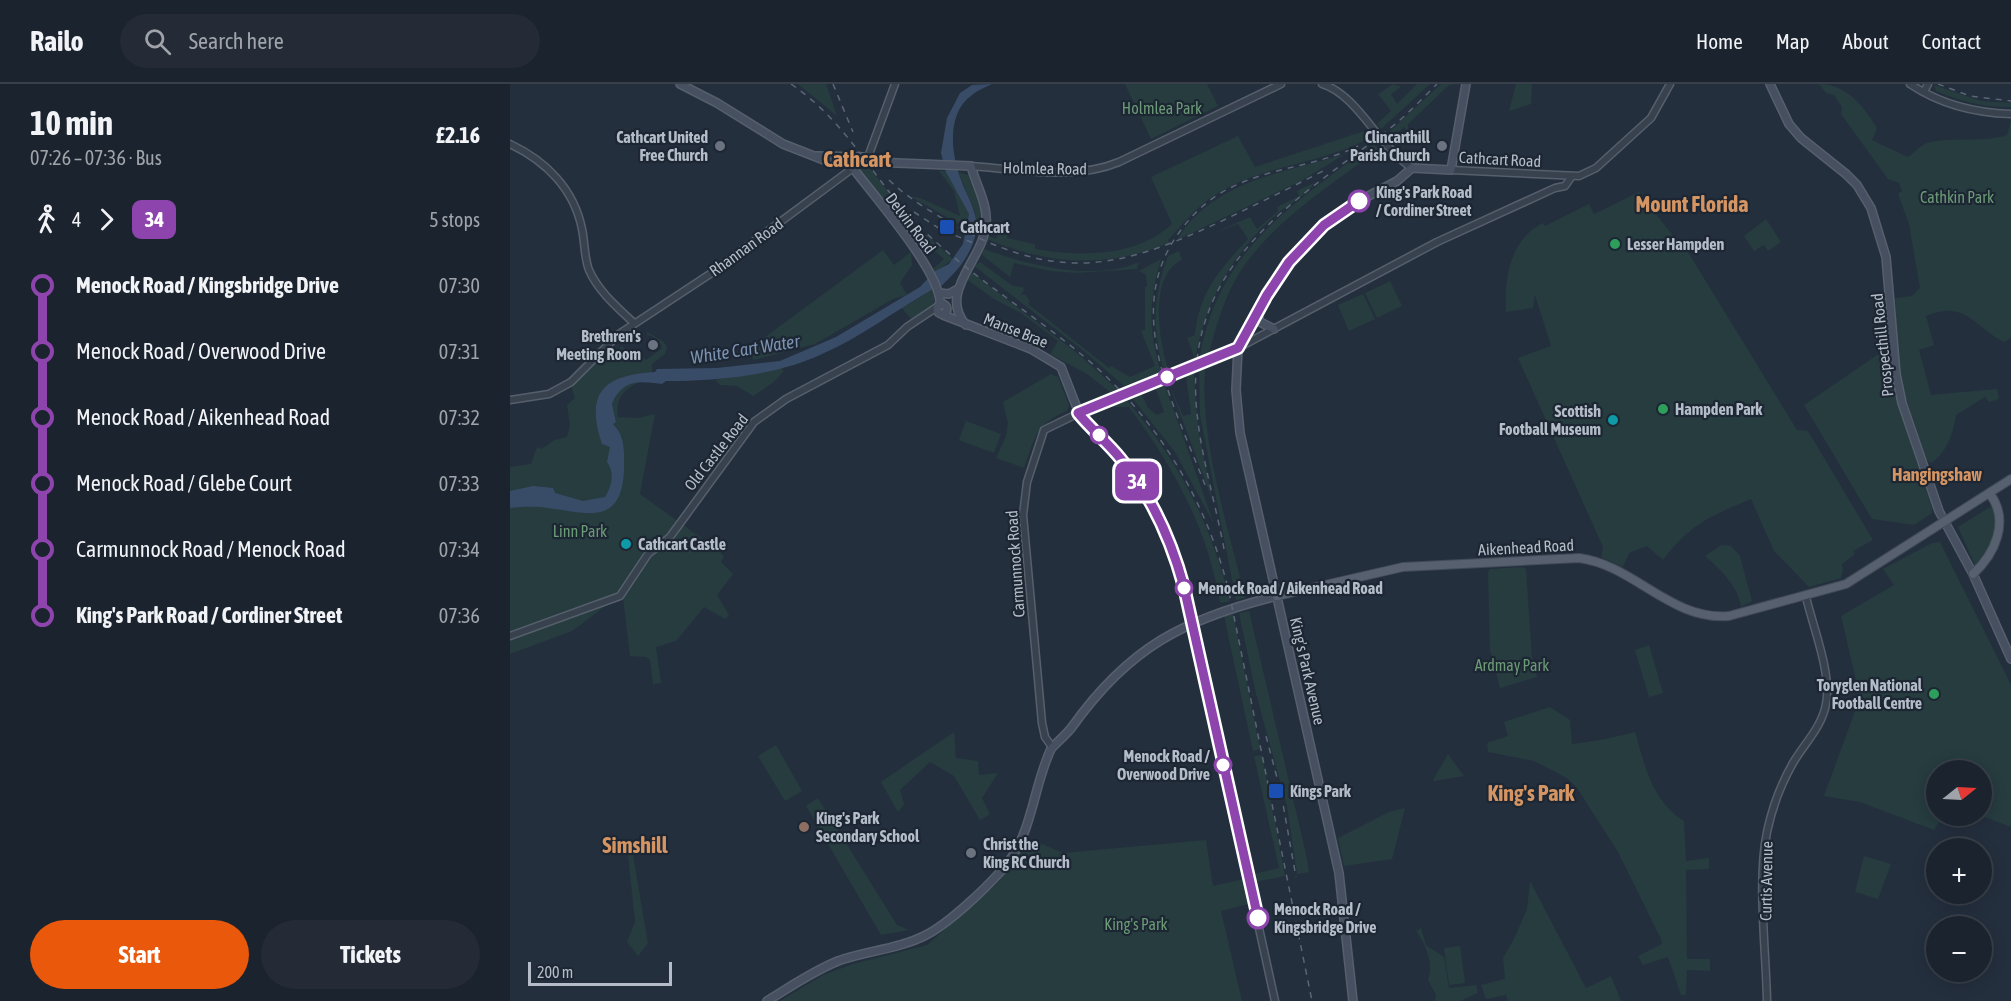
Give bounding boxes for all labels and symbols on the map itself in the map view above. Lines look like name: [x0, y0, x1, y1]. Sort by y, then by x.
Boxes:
park label: Holmlea Park: [1122, 99, 1202, 117]
place label: Cathcart United Free Church: [616, 128, 708, 164]
place label: Clincarthill Parish Church: [1350, 128, 1431, 164]
marker: Cathcart United Free Church: [713, 139, 727, 153]
marker: Clincarthill Parish Church: [1435, 139, 1449, 153]
district label: Cathcart: [823, 146, 892, 172]
street label: Cathcart Road: [1458, 148, 1542, 170]
street label: Holmlea Road: [1003, 158, 1087, 178]
place label: King's Park Road / Cordiner Street: [1376, 183, 1472, 219]
park label: Cathkin Park: [1920, 188, 1994, 206]
street label: Delvin Road: [882, 189, 940, 257]
marker: King's Park Road / Cordiner Street: [1348, 190, 1370, 212]
district label: Mount Florida: [1636, 191, 1748, 217]
street label: Rhannan Road: [706, 214, 786, 280]
marker: Cathcart: [938, 218, 956, 236]
place label: Cathcart: [960, 218, 1010, 236]
place label: Lesser Hampden: [1627, 235, 1725, 253]
marker: Lesser Hampden: [1608, 237, 1622, 251]
street label: Prospecthill Road: [1868, 292, 1897, 398]
street label: Manse Brae: [981, 309, 1051, 351]
place label: Brethren's Meeting Room: [556, 327, 641, 363]
water label: White Cart Water: [689, 330, 802, 368]
marker: Brethren's Meeting Room: [646, 338, 660, 352]
unlabelled marker: [1158, 368, 1176, 386]
place label: Hampden Park: [1675, 400, 1763, 418]
place label: Scottish Football Museum: [1499, 402, 1601, 438]
marker: Hampden Park: [1656, 402, 1670, 416]
street label: Old Castle Road: [681, 410, 751, 494]
marker: Scottish Football Museum: [1606, 413, 1620, 427]
unlabelled marker: [1090, 426, 1108, 444]
line badge: 34: [1110, 462, 1164, 500]
district label: Hangingshaw: [1892, 464, 1982, 485]
street label: Carmunnock Road: [1002, 510, 1028, 618]
park label: Linn Park: [553, 522, 607, 540]
place label: Cathcart Castle: [638, 535, 726, 553]
street label: Aikenhead Road: [1478, 535, 1574, 559]
marker: Cathcart Castle: [619, 537, 633, 551]
marker: Menock Road / Aikenhead Road: [1175, 579, 1193, 597]
place label: Menock Road / Aikenhead Road: [1198, 579, 1383, 597]
street label: King's Park Avenue: [1286, 615, 1329, 727]
park label: Ardmay Park: [1475, 656, 1549, 675]
place label: Toryglen National Football Centre: [1817, 676, 1923, 712]
marker: Toryglen National Football Centre: [1927, 687, 1941, 701]
place label: Menock Road / Overwood Drive: [1117, 747, 1211, 783]
marker: Menock Road / Overwood Drive: [1214, 756, 1232, 774]
north arrow: [1926, 760, 1992, 826]
district label: King's Park: [1487, 780, 1575, 806]
marker: Kings Park: [1267, 782, 1285, 800]
place label: Kings Park: [1290, 782, 1352, 800]
place label: King's Park Secondary School: [816, 809, 920, 845]
marker: King's Park Secondary School: [797, 820, 811, 834]
district label: Simshill: [602, 832, 669, 858]
place label: Christ the King RC Church: [983, 835, 1070, 871]
street label: Curtis Avenue: [1756, 841, 1776, 921]
marker: Christ the King RC Church: [964, 846, 978, 860]
place label: Menock Road / Kingsbridge Drive: [1274, 900, 1376, 936]
marker: Menock Road / Kingsbridge Drive: [1247, 907, 1269, 929]
park label: King's Park: [1104, 915, 1168, 934]
scale bar: [528, 959, 672, 986]

